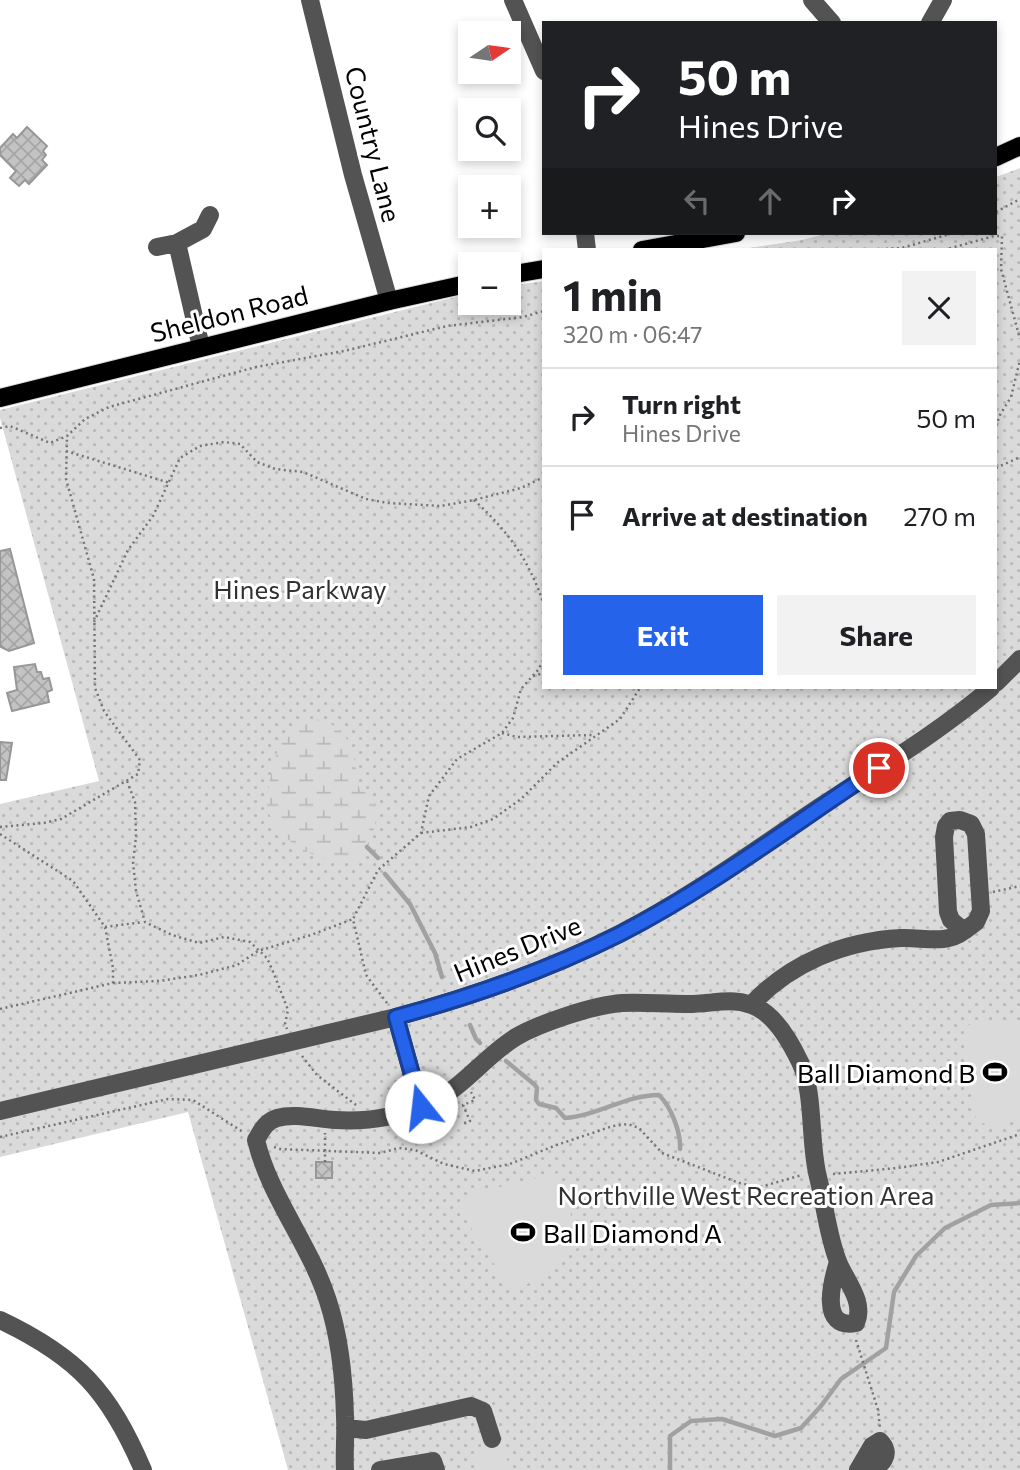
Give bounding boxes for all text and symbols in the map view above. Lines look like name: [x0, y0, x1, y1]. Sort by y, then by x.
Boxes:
north arrow: [458, 21, 522, 84]
map controls: [458, 21, 521, 315]
text: 50 m: [678, 45, 791, 105]
icon: right: [563, 49, 654, 140]
street label: Country Lane: [340, 63, 408, 225]
button: search: [458, 98, 521, 161]
text: Hines Drive: [678, 105, 843, 145]
button: +: [458, 175, 521, 238]
icon: left: [678, 182, 716, 220]
icon: ahead: [751, 182, 789, 220]
icon: right: [824, 182, 862, 220]
button: −: [458, 252, 521, 315]
text: 1 min: [563, 268, 663, 320]
button: close: [902, 271, 976, 345]
street label: Sheldon Road: [147, 278, 311, 348]
text: 320 m · 06:47: [563, 320, 702, 348]
text: Turn right: [622, 388, 741, 419]
icon: right: [563, 398, 601, 436]
text: 50 m: [916, 402, 976, 433]
text: Hines Drive: [622, 419, 741, 447]
icon: arrive: [563, 496, 601, 534]
text: Arrive at destination: [622, 500, 868, 531]
text: 270 m: [903, 500, 976, 531]
park label: Hines Parkway: [213, 573, 387, 604]
button: Exit: [563, 595, 763, 675]
button: Share: [777, 595, 976, 675]
pin: [849, 738, 909, 798]
icon: arrive: [860, 749, 898, 787]
street label: Hines Drive: [449, 908, 585, 988]
place label: Ball Diamond B: [797, 1057, 975, 1088]
sports icon: Ball Diamond B: [981, 1058, 1009, 1086]
position arrow: [384, 1070, 458, 1144]
park label: Northville West Recreation Area: [558, 1179, 934, 1210]
place label: Ball Diamond A: [543, 1217, 722, 1248]
sports icon: Ball Diamond A: [509, 1218, 537, 1246]

